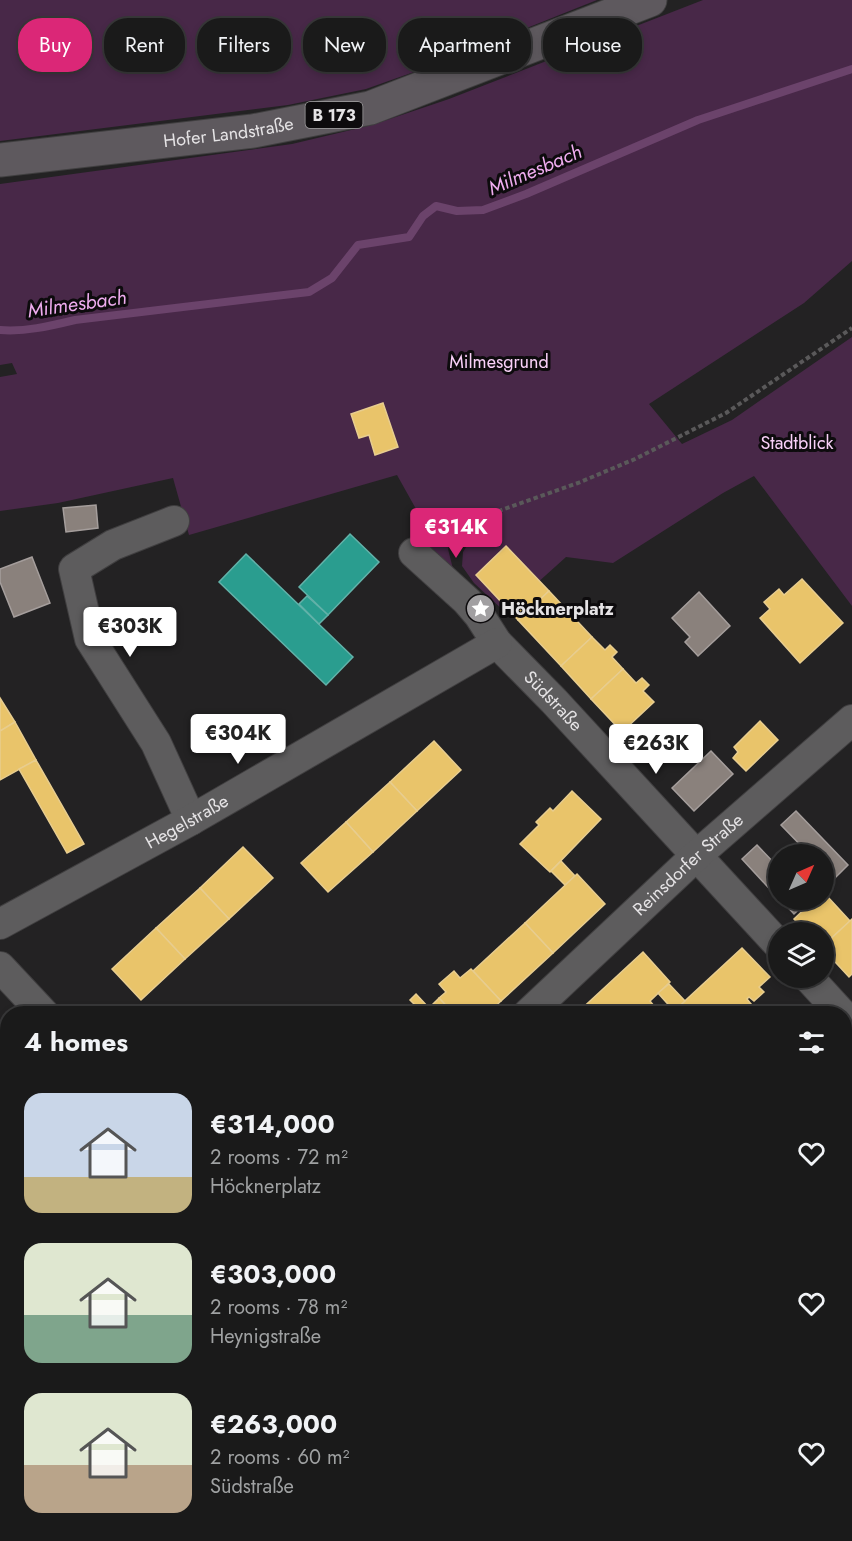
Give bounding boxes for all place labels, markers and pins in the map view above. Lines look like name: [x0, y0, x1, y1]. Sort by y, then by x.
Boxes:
pin: €314K: [414, 508, 498, 559]
place icon: Höcknerplatz: [464, 593, 496, 625]
place label: Höcknerplatz: [501, 596, 614, 622]
pin: €303K: [88, 607, 172, 658]
pin: €304K: [196, 714, 280, 765]
pin: €263K: [614, 724, 698, 775]

